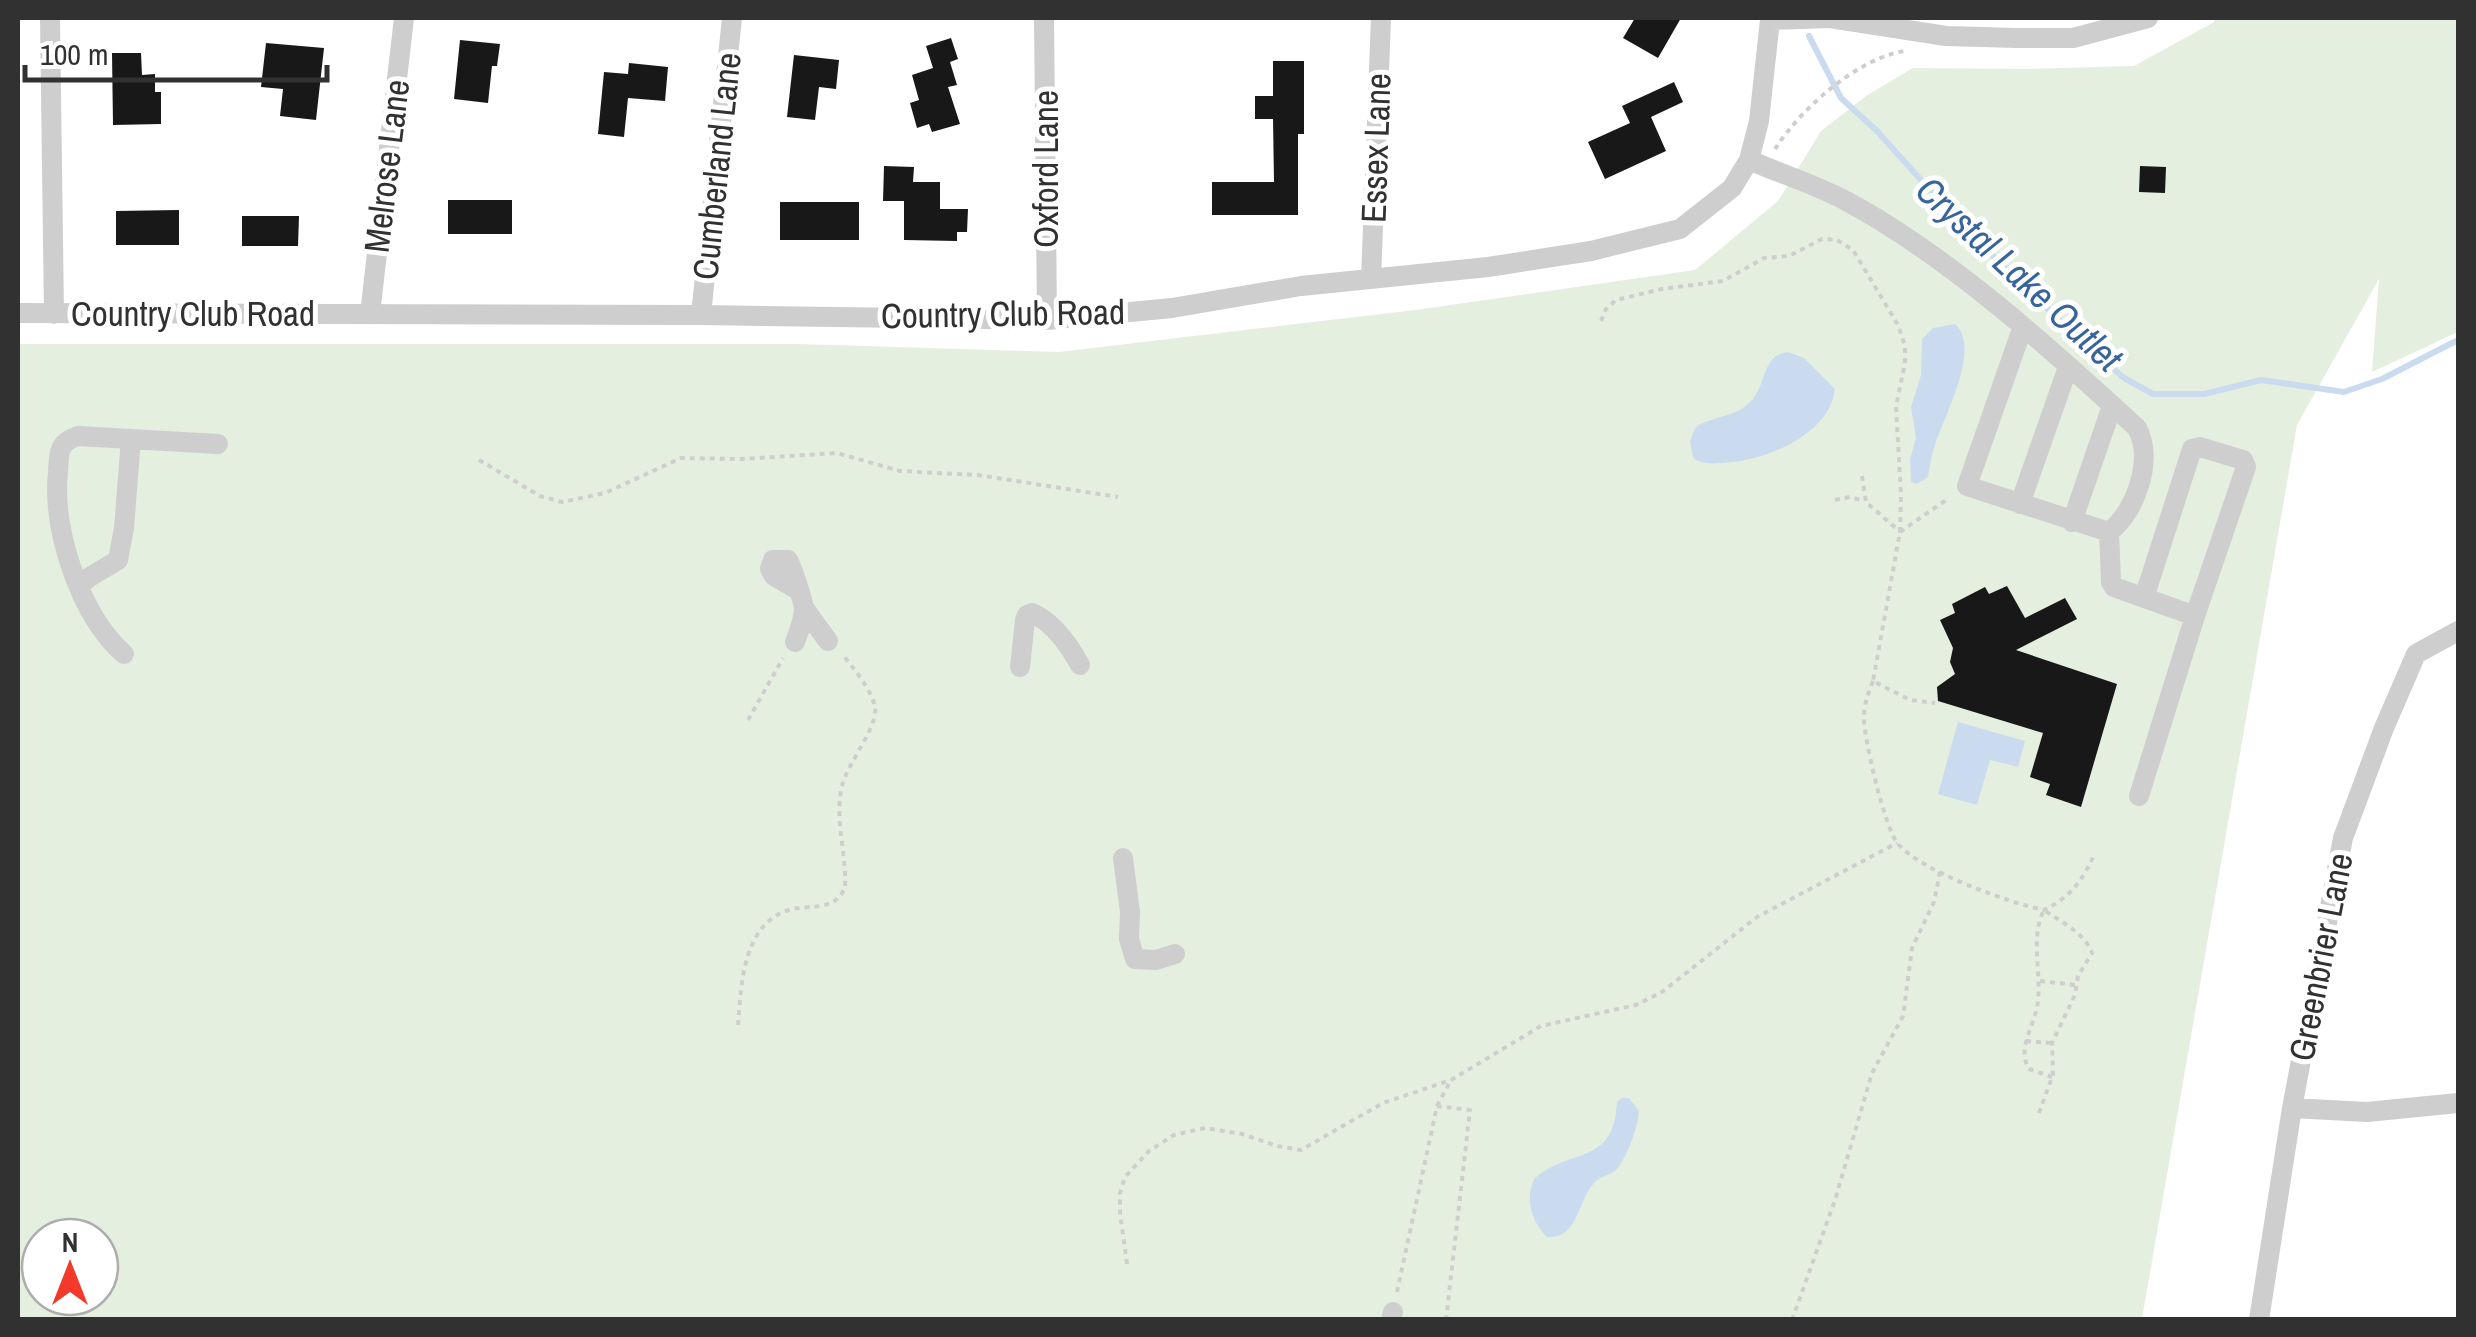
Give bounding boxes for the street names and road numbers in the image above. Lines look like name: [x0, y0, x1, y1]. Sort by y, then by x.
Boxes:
street label: Cumberland Lane: [681, 50, 752, 282]
street label: Essex Lane: [1349, 72, 1402, 224]
street label: Melrose Lane: [353, 77, 420, 255]
street label: Oxford Lane: [1022, 90, 1069, 248]
street label: Country Club Road: [881, 288, 1125, 339]
street label: Country Club Road: [71, 290, 315, 337]
street label: Greenbrier Lane: [2277, 849, 2364, 1065]

